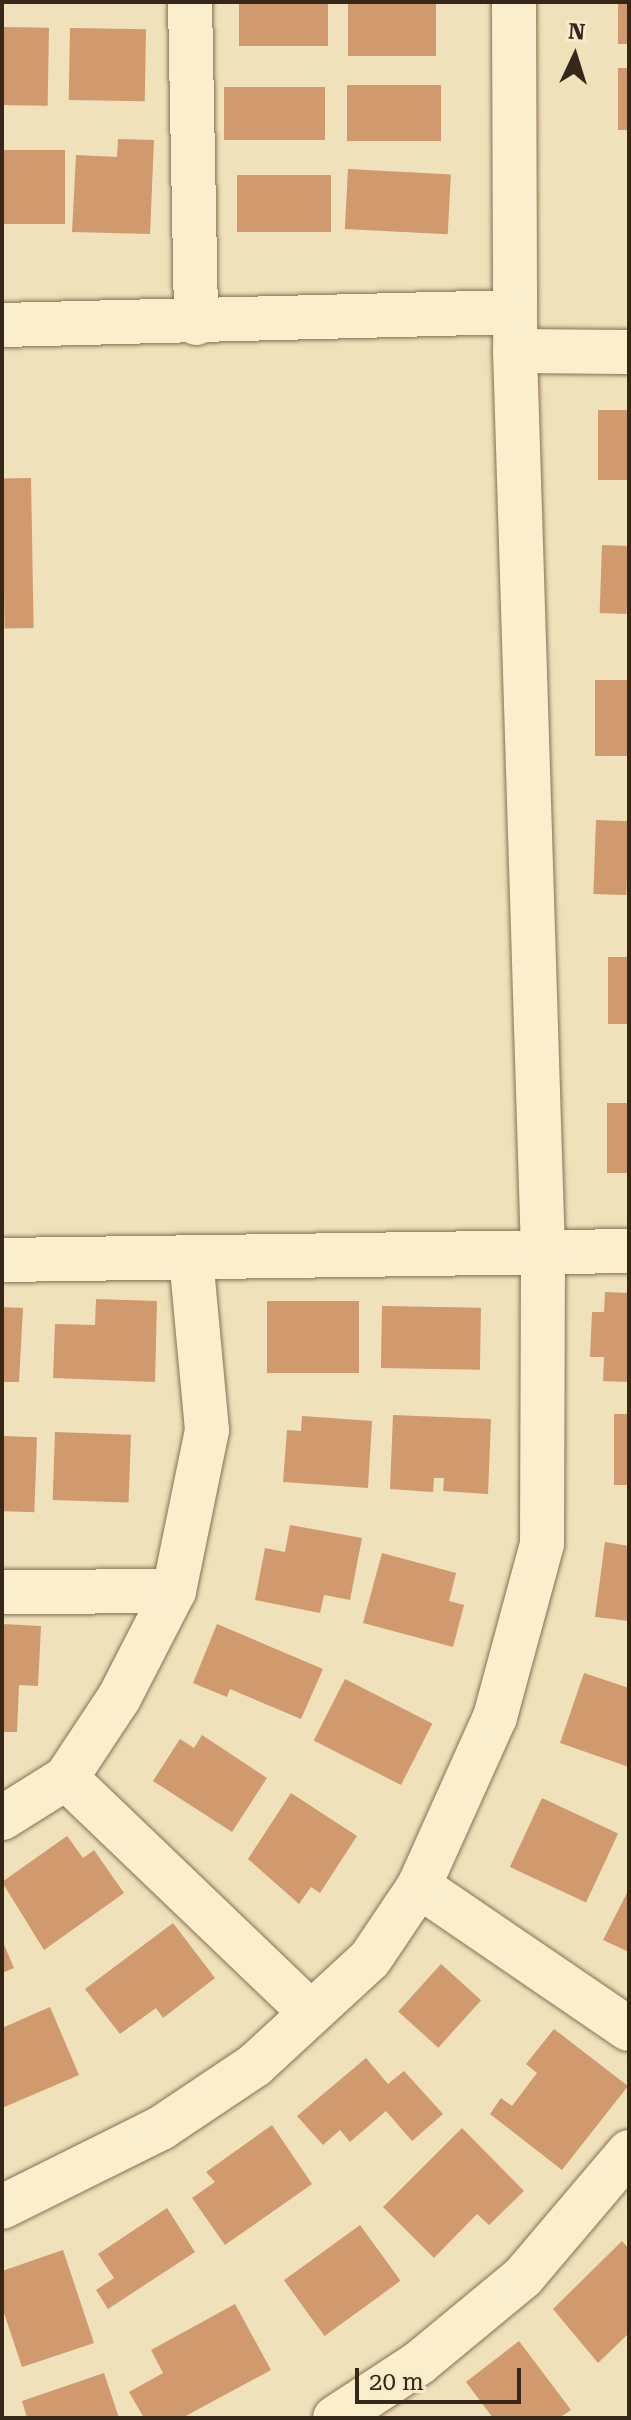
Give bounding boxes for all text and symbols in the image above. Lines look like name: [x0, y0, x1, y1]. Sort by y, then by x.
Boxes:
north arrow: [535, 16, 615, 96]
text: N: [567, 18, 586, 45]
scale bar: [359, 2352, 525, 2402]
text: 20 m: [369, 2368, 424, 2396]

